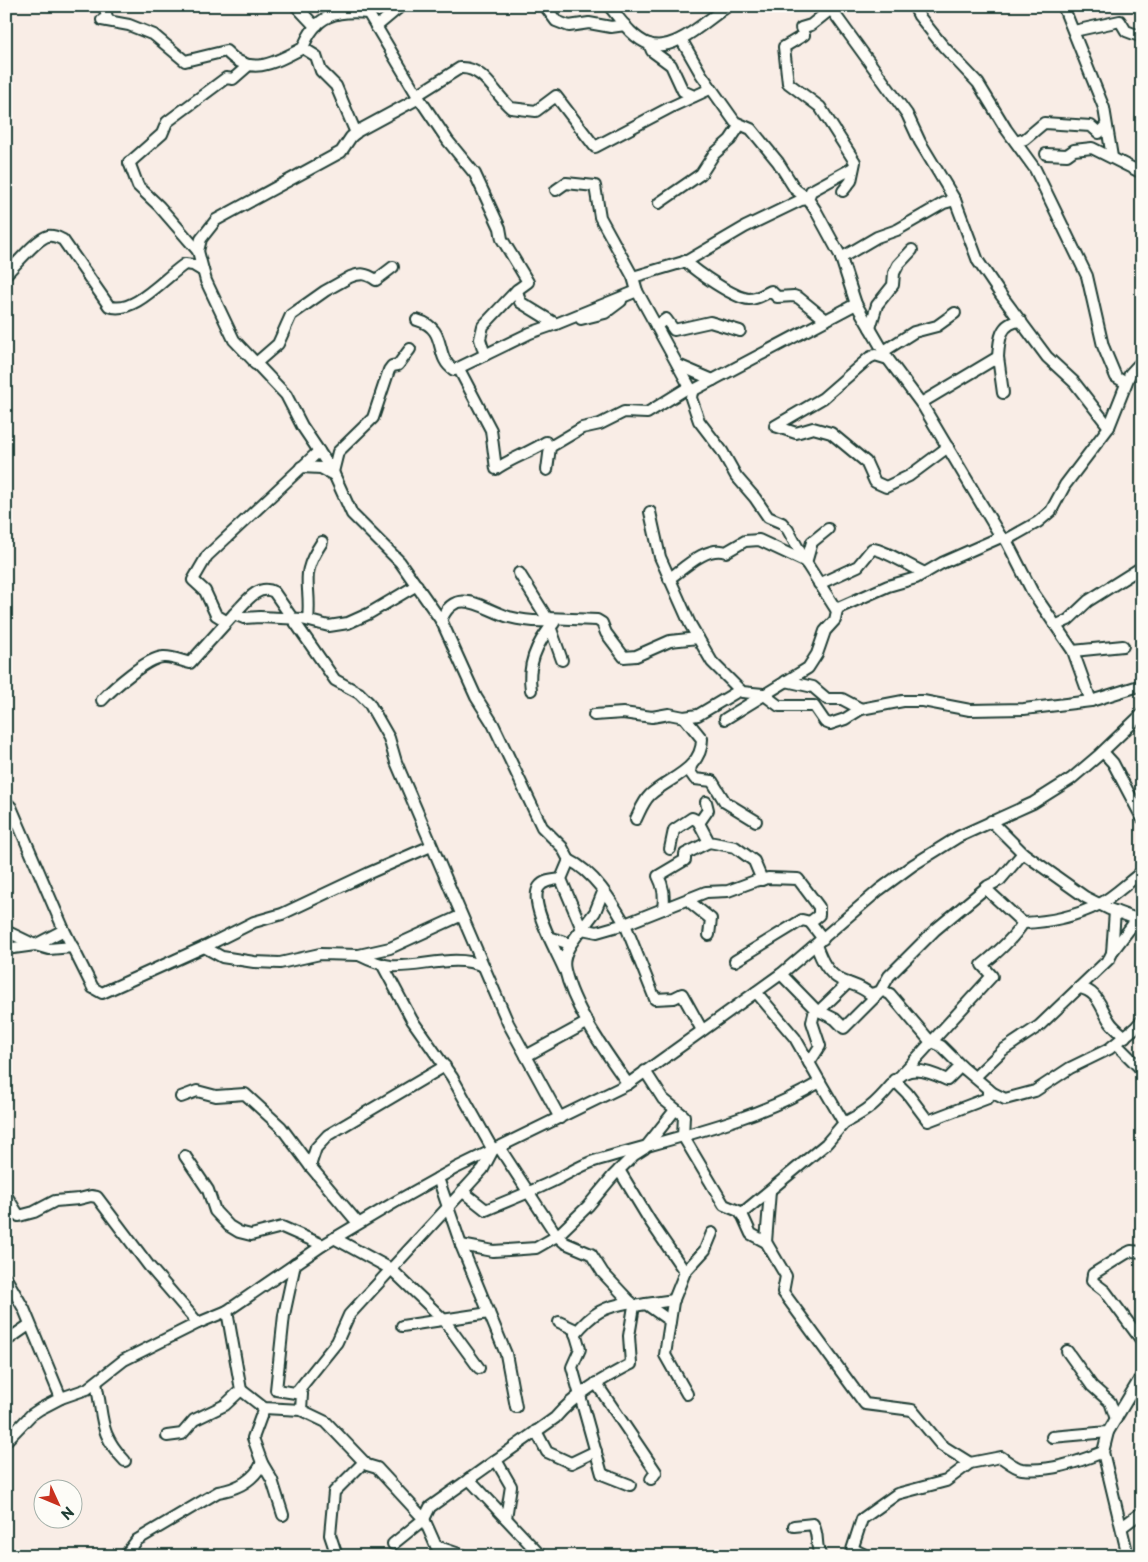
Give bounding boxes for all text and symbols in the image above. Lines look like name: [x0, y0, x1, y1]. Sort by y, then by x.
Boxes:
north arrow: [32, 1480, 82, 1530]
text: N: [56, 1502, 79, 1525]

